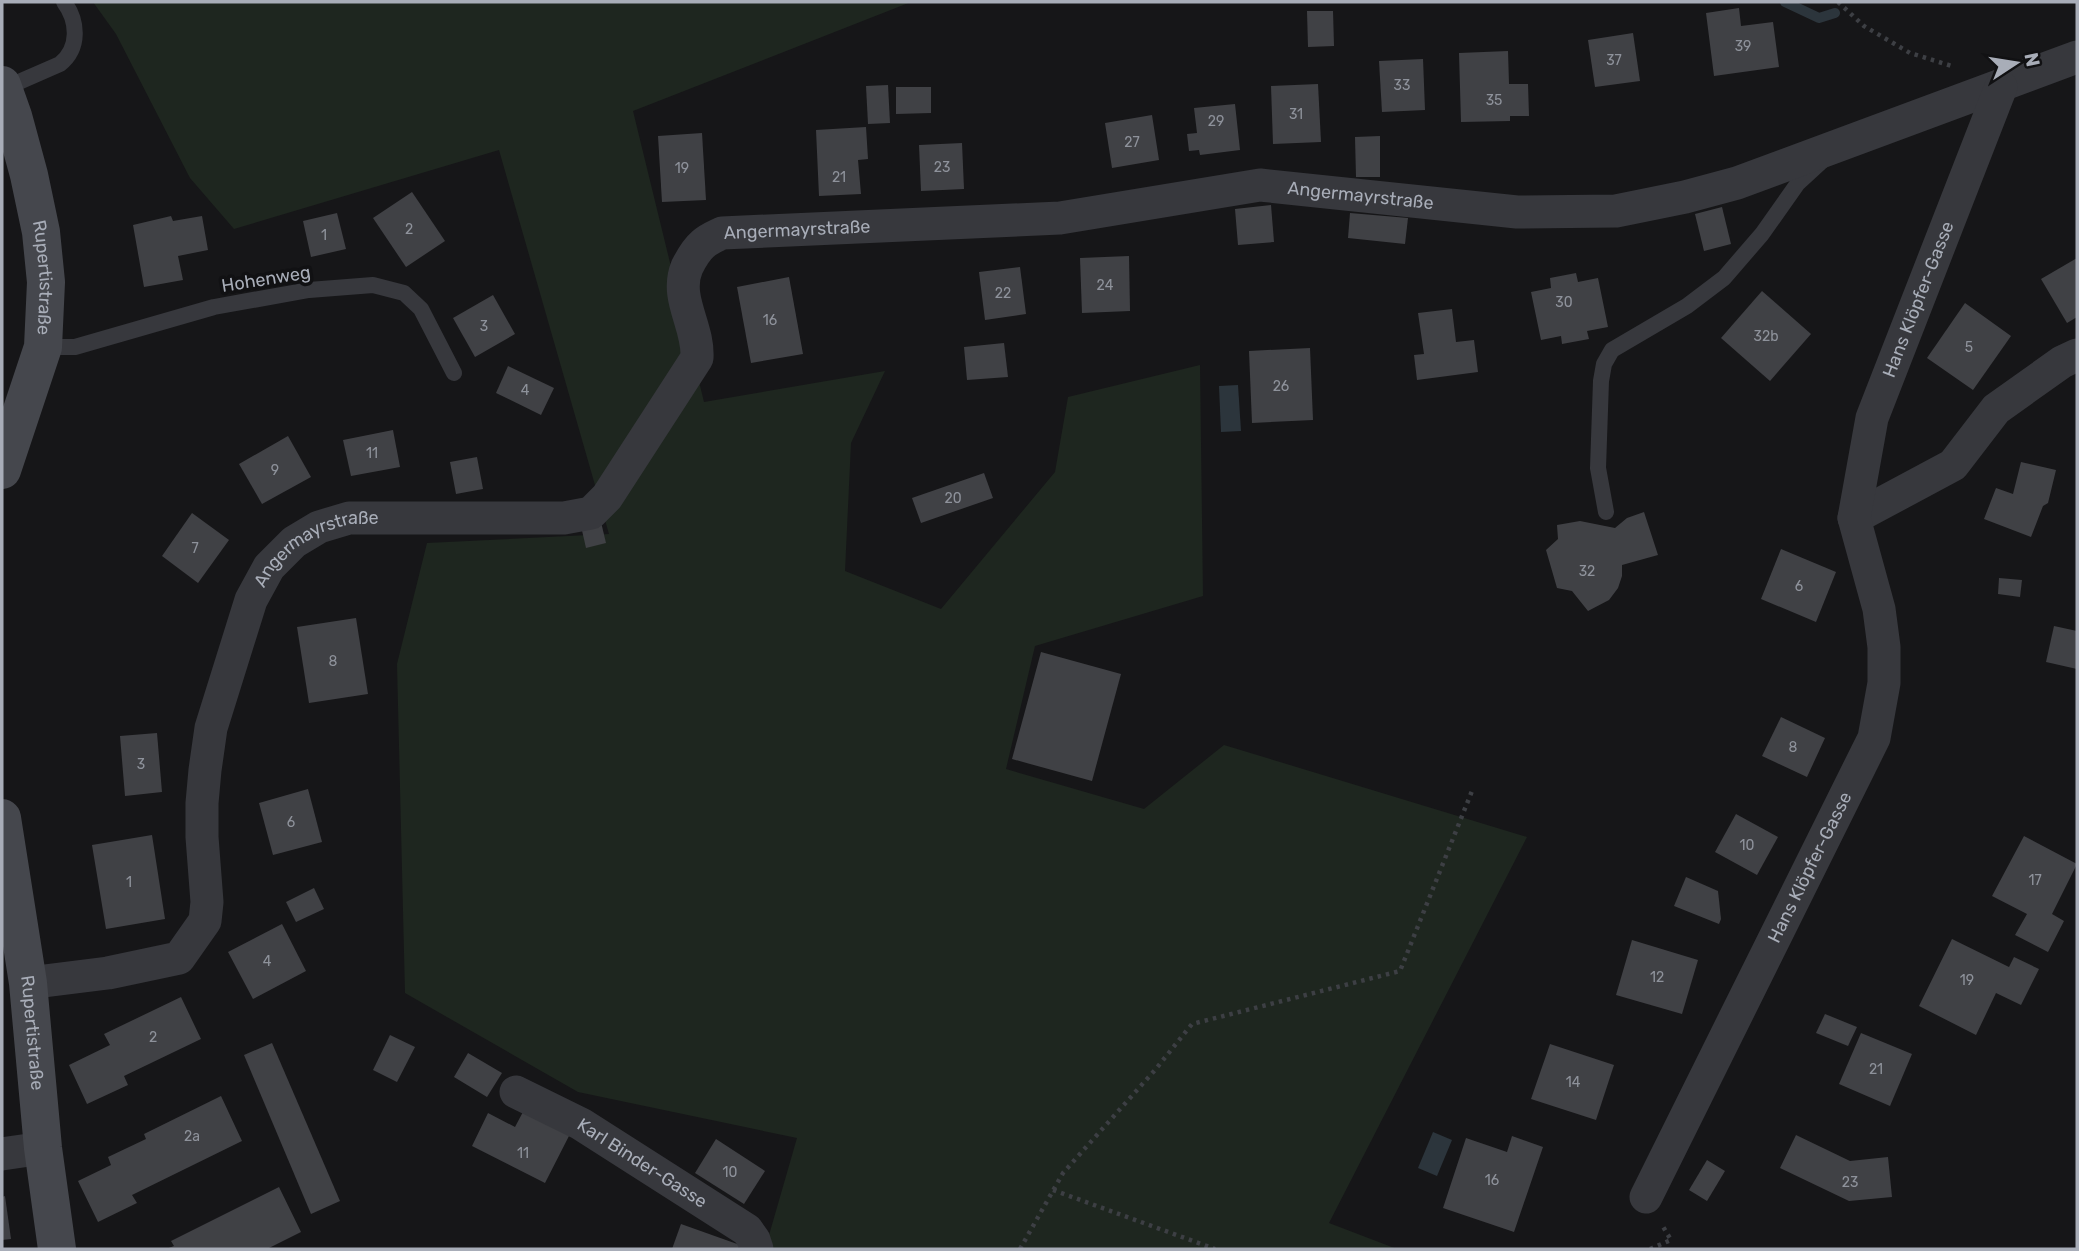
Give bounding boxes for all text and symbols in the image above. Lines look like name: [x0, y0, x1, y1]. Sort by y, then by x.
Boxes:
north arrow: [1981, 28, 2051, 98]
house number: 39: [1735, 38, 1751, 55]
text: N: [2019, 50, 2045, 69]
house number: 37: [1606, 52, 1622, 69]
house number: 33: [1394, 77, 1410, 94]
house number: 35: [1486, 92, 1502, 109]
house number: 31: [1289, 106, 1303, 123]
house number: 29: [1208, 113, 1224, 130]
house number: 27: [1124, 134, 1140, 151]
house number: 23: [934, 159, 950, 176]
house number: 19: [675, 160, 689, 177]
house number: 21: [832, 169, 846, 186]
street label: Angermayrstraße: [1286, 177, 1435, 214]
street label: Angermayrstraße: [723, 215, 871, 244]
street label: Rupertistraße: [28, 218, 57, 336]
street label: Hans Klöpfer-Gasse: [1878, 218, 1959, 381]
house number: 2: [405, 221, 413, 238]
house number: 1: [321, 227, 327, 244]
street label: Hohenweg: [220, 261, 312, 297]
house number: 24: [1097, 277, 1114, 294]
house number: 22: [995, 285, 1011, 302]
house number: 30: [1555, 294, 1573, 311]
house number: 16: [763, 312, 777, 329]
house number: 3: [480, 318, 488, 335]
house number: 32b: [1754, 328, 1778, 345]
house number: 5: [1965, 339, 1973, 356]
house number: 26: [1273, 378, 1289, 395]
house number: 4: [521, 382, 530, 399]
house number: 11: [366, 445, 378, 462]
house number: 9: [271, 462, 279, 479]
house number: 20: [944, 490, 962, 507]
street label: Angermayrstraße: [249, 507, 379, 591]
house number: 7: [191, 540, 199, 557]
house number: 32: [1579, 563, 1595, 580]
house number: 6: [1795, 578, 1803, 595]
house number: 8: [329, 653, 338, 670]
house number: 8: [1789, 739, 1798, 756]
house number: 3: [137, 756, 145, 773]
street label: Hans Klöpfer-Gasse: [1763, 788, 1856, 947]
house number: 6: [287, 814, 295, 831]
house number: 10: [1740, 837, 1755, 854]
house number: 17: [2028, 872, 2042, 889]
house number: 1: [126, 874, 132, 891]
house number: 4: [263, 953, 272, 970]
house number: 12: [1650, 969, 1664, 986]
house number: 19: [1960, 972, 1974, 989]
street label: Rupertistraße: [16, 974, 49, 1091]
house number: 2: [149, 1029, 157, 1046]
house number: 21: [1869, 1061, 1883, 1078]
house number: 14: [1566, 1074, 1581, 1091]
street label: Karl Binder-Gasse: [573, 1113, 711, 1213]
house number: 2a: [184, 1128, 200, 1145]
house number: 11: [517, 1145, 529, 1162]
house number: 10: [723, 1164, 738, 1181]
house number: 16: [1485, 1172, 1499, 1189]
house number: 23: [1842, 1174, 1858, 1191]

